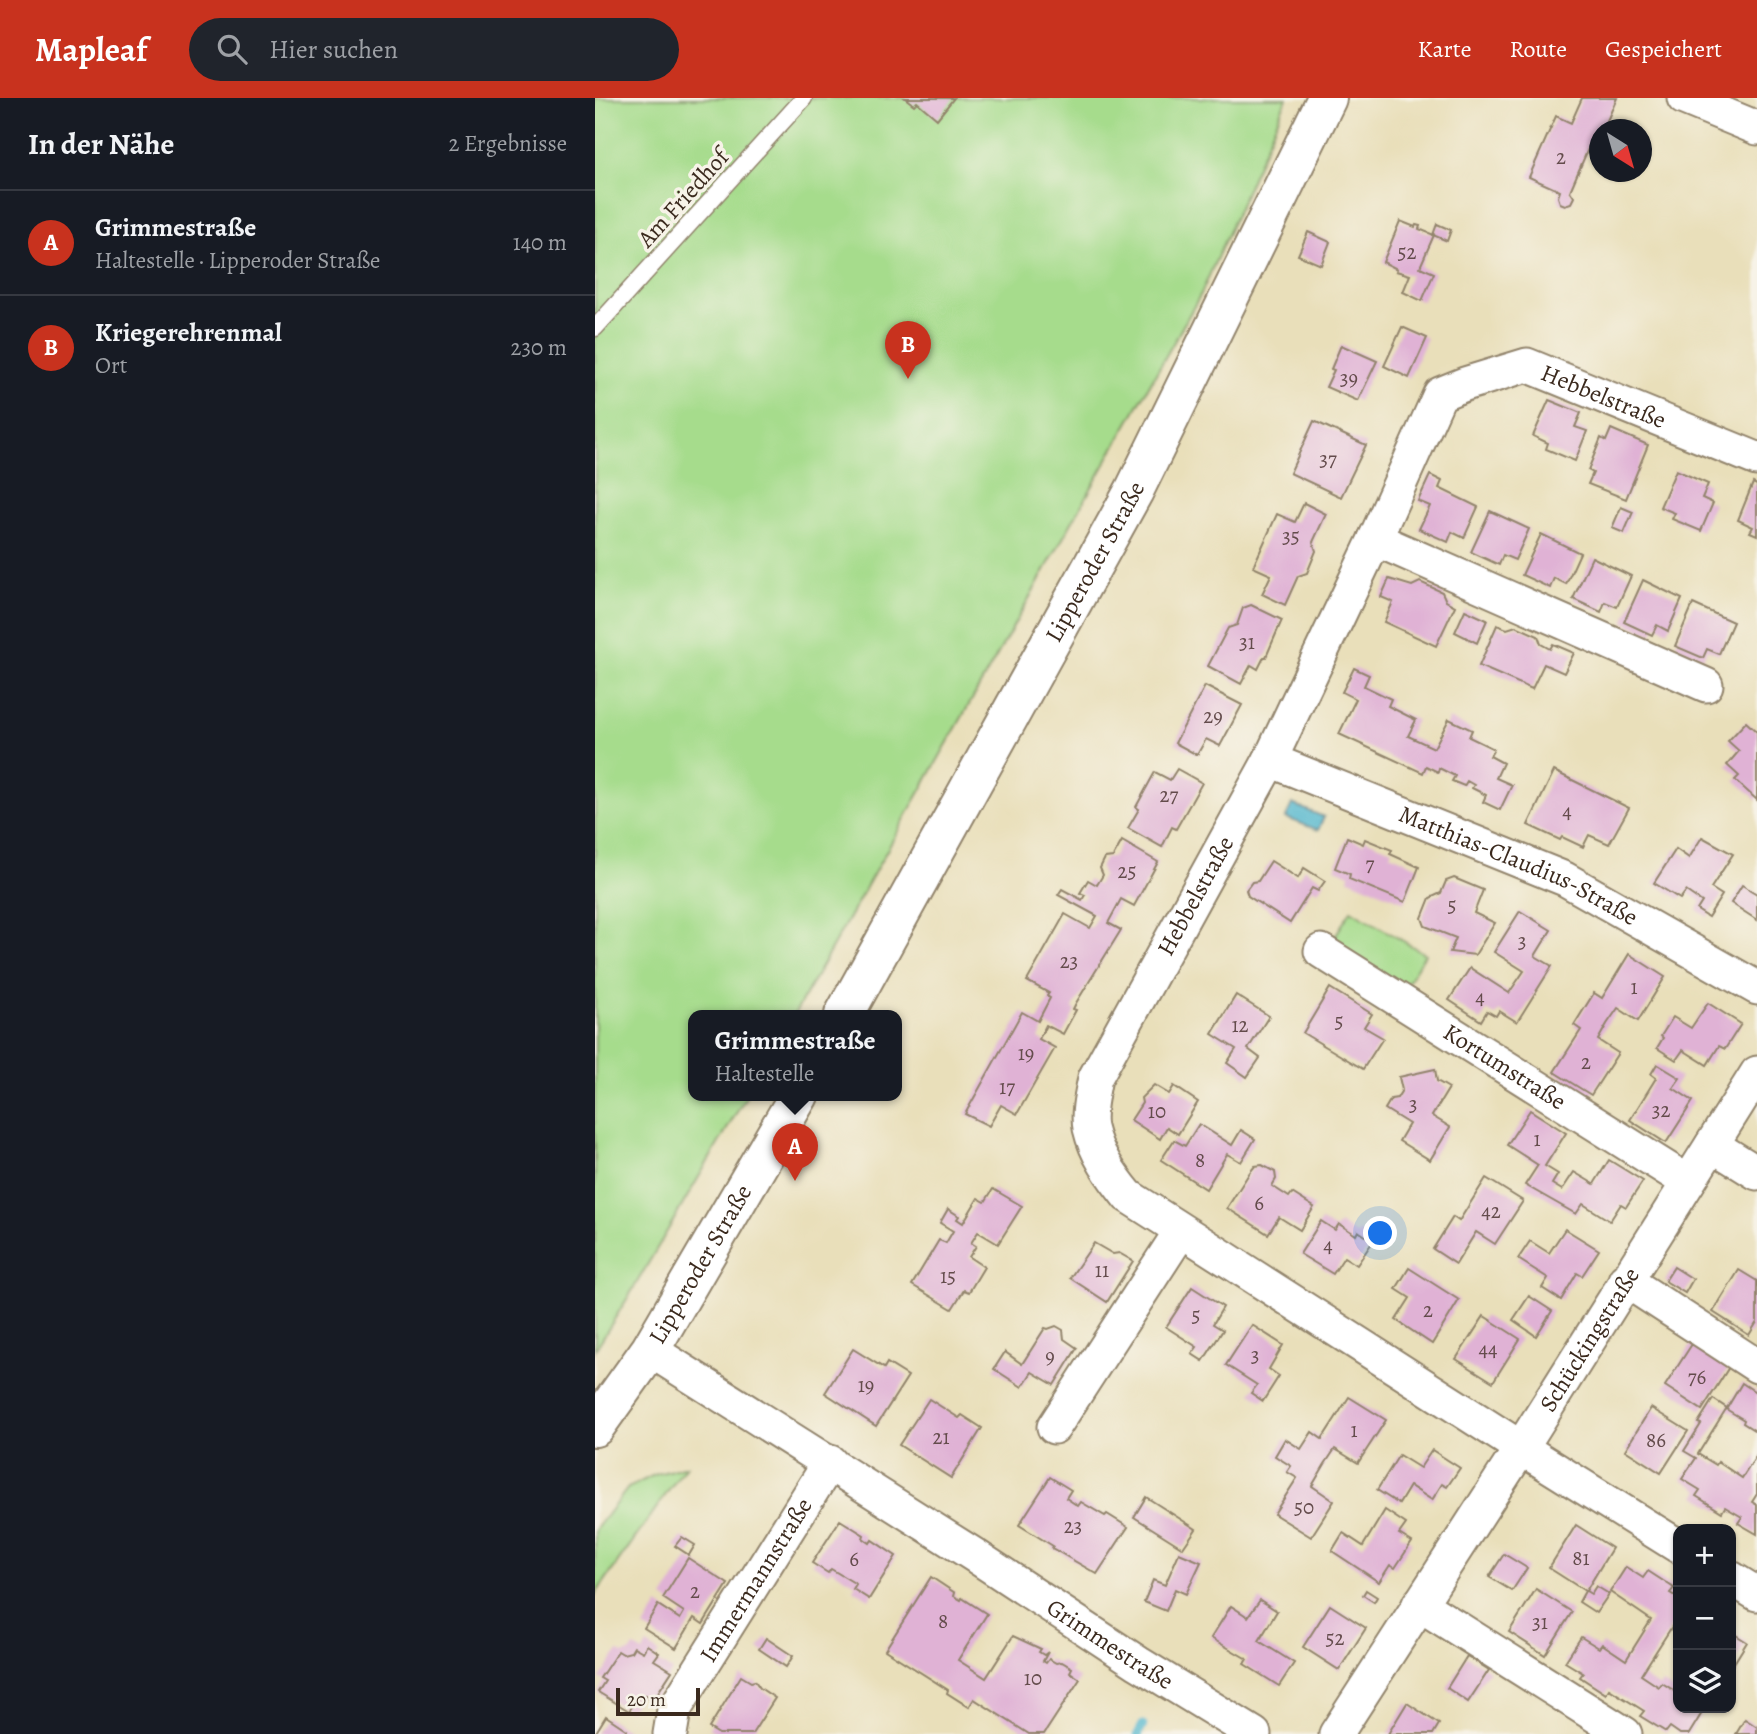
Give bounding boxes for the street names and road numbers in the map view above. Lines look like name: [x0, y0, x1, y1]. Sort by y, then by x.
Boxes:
street label: Am Friedhof: [630, 140, 738, 255]
street label: Hebbelstraße: [1536, 356, 1671, 436]
street label: Lipperoder Straße: [1037, 476, 1152, 648]
street label: Matthias-Claudius-Straße: [1394, 798, 1644, 933]
street label: Hebbelstraße: [1149, 830, 1241, 961]
street label: Kortumstraße: [1437, 1016, 1572, 1117]
street label: Lipperoder Straße: [641, 1179, 759, 1350]
street label: Schückingstraße: [1532, 1261, 1647, 1418]
street label: Immermannstraße: [692, 1492, 820, 1668]
street label: Grimmestraße: [1040, 1591, 1179, 1697]

